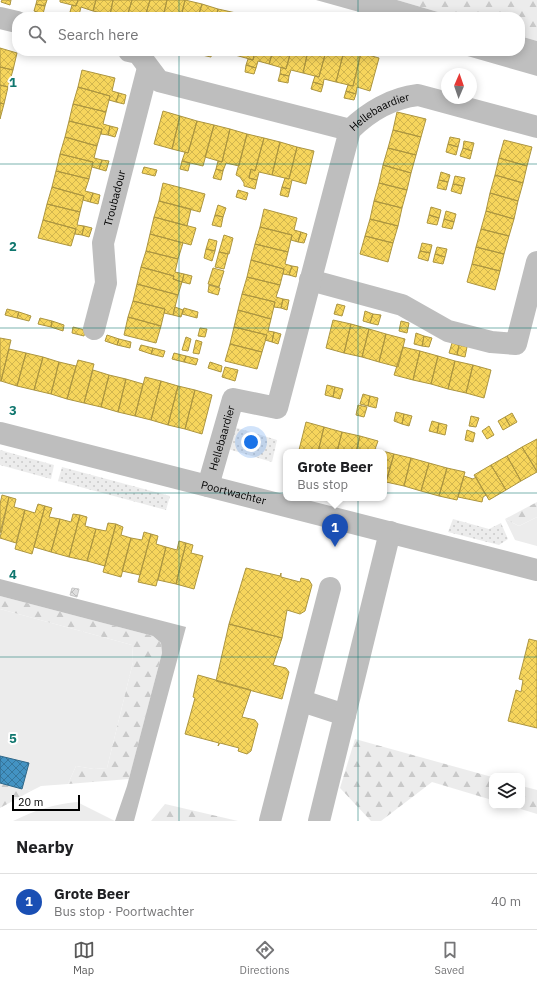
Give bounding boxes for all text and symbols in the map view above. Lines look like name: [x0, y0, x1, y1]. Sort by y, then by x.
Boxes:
search box: [12, 12, 525, 56]
icon: search: [26, 23, 48, 45]
text: Search here: [58, 25, 138, 44]
north arrow: [441, 68, 477, 104]
text: 1: [9, 74, 17, 91]
street label: Hellebaardier: [346, 90, 411, 134]
street label: Troubadour: [101, 169, 128, 228]
text: 2: [9, 238, 17, 255]
text: 3: [9, 402, 17, 419]
street label: Hellebaardier: [206, 404, 238, 472]
your location: [241, 432, 261, 452]
popup: [283, 449, 387, 501]
text: Grote Beer: [297, 457, 373, 476]
text: Bus stop: [297, 476, 348, 493]
street label: Poortwachter: [199, 478, 268, 508]
pin: 1: [322, 514, 348, 547]
text: 4: [9, 566, 17, 583]
text: 5: [9, 730, 17, 747]
map controls: [489, 773, 525, 809]
button: layers: [489, 773, 525, 809]
scale bar: [12, 793, 80, 812]
text: 20 m: [18, 795, 43, 809]
text: Nearby: [16, 836, 74, 858]
text: Grote Beer: [54, 884, 130, 903]
text: 1: [25, 893, 33, 910]
text: 40 m: [491, 893, 521, 910]
text: Bus stop · Poortwachter: [54, 903, 194, 920]
tab: Map: [73, 939, 95, 977]
tab: Directions: [240, 939, 290, 977]
tab: Saved: [435, 939, 464, 977]

